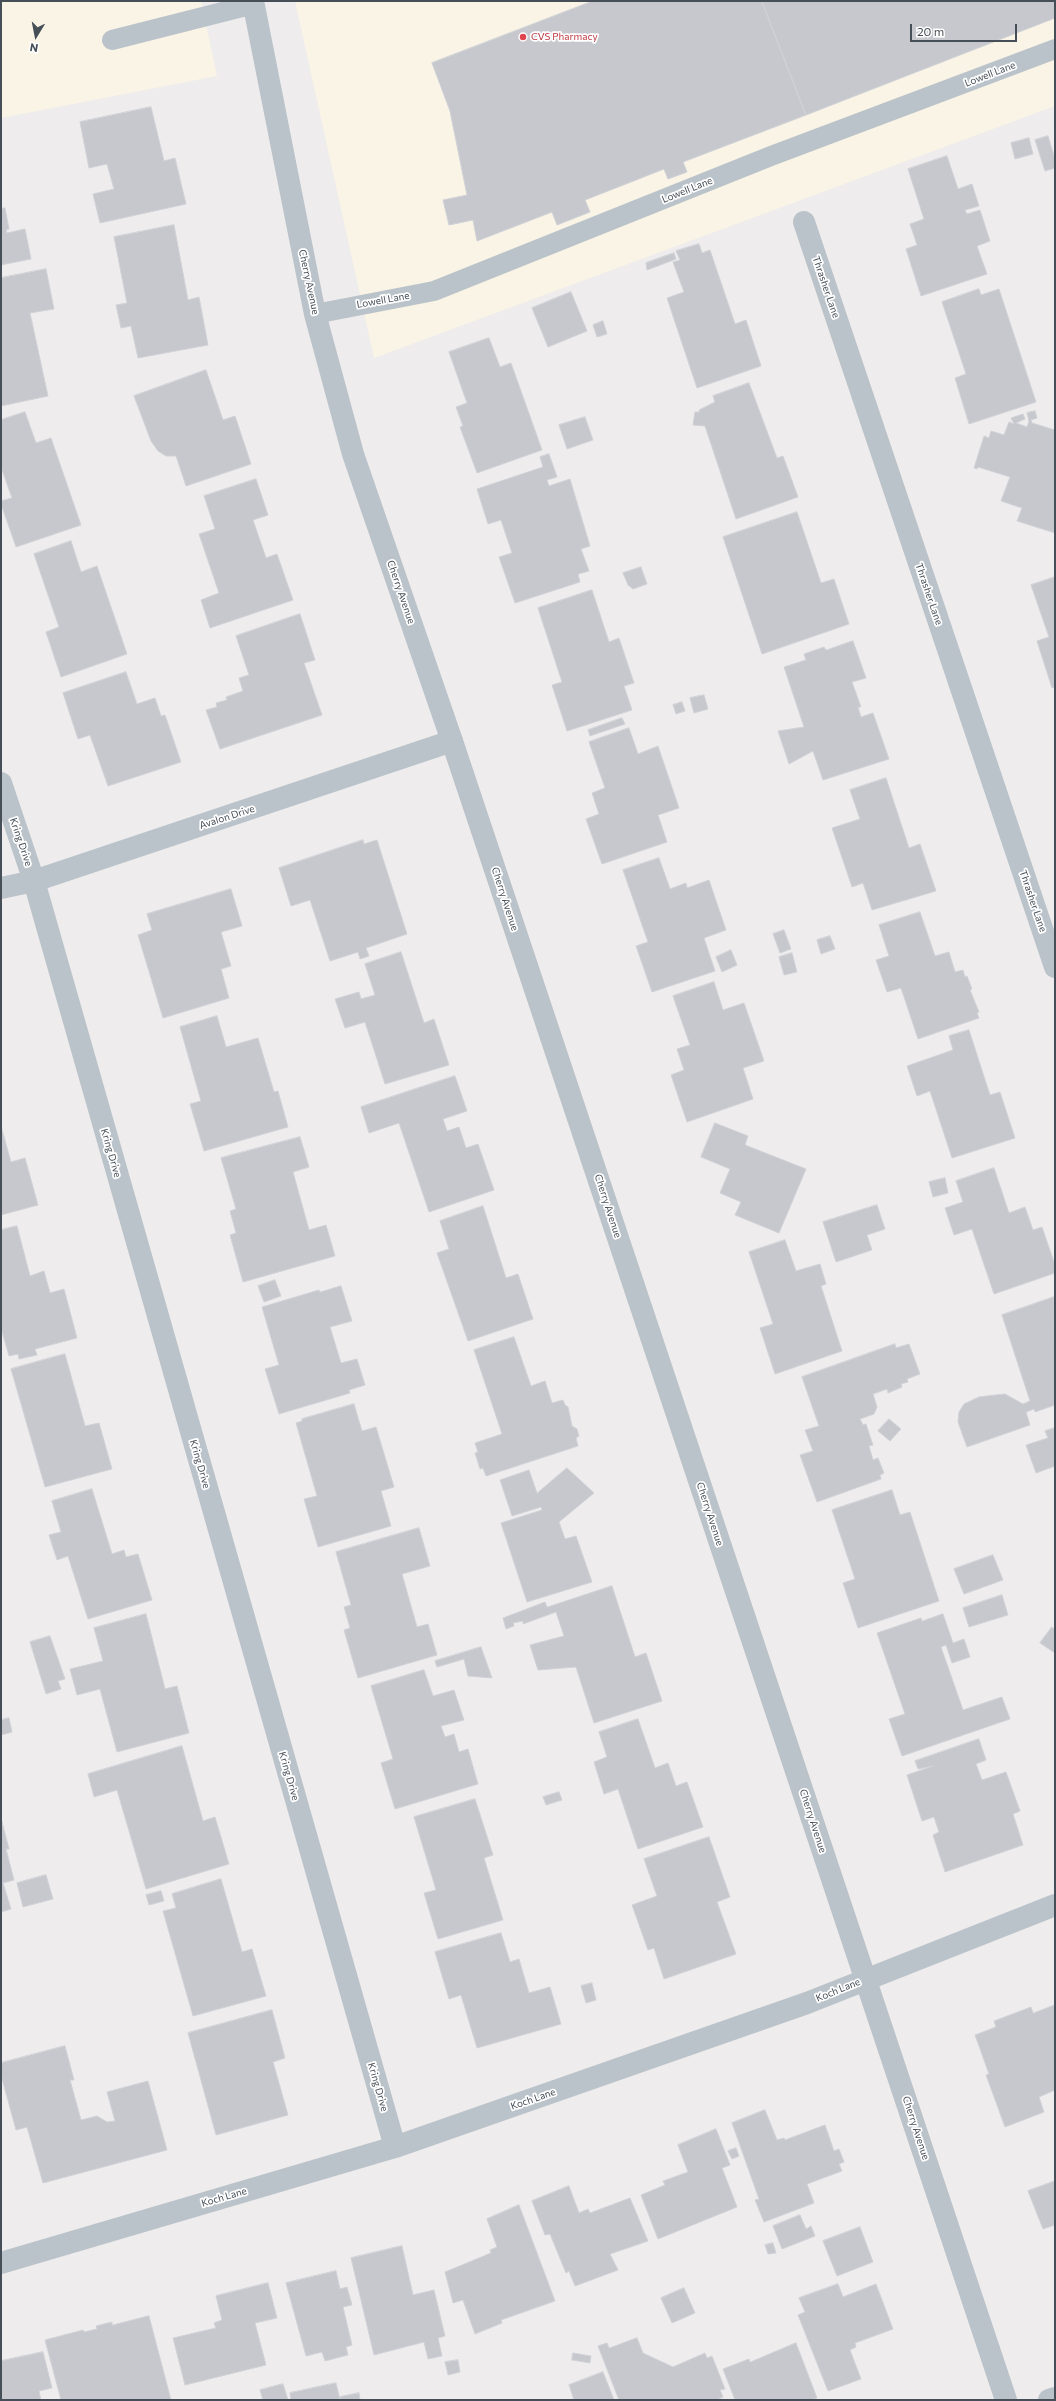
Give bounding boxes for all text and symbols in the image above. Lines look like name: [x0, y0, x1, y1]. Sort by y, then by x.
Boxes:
north arrow: [16, 16, 56, 56]
scale bar: [912, 16, 1019, 42]
text: 20 m: [917, 24, 944, 38]
place label: CVS Pharmacy: [531, 31, 598, 43]
marker: CVS Pharmacy: [518, 32, 528, 42]
text: N: [29, 41, 39, 55]
street label: Lowell Lane: [963, 59, 1017, 89]
street label: Lowell Lane: [660, 174, 714, 206]
street label: Cherry Avenue: [296, 248, 322, 316]
street label: Thrasher Lane: [810, 254, 842, 320]
street label: Lowell Lane: [356, 289, 410, 311]
street label: Cherry Avenue: [385, 559, 417, 625]
street label: Thrasher Lane: [913, 561, 945, 627]
street label: Avalon Drive: [198, 802, 256, 832]
street label: Kring Drive: [7, 816, 35, 868]
street label: Cherry Avenue: [489, 866, 521, 932]
street label: Thrasher Lane: [1017, 868, 1049, 934]
street label: Kring Drive: [98, 1127, 124, 1179]
street label: Cherry Avenue: [592, 1173, 624, 1239]
street label: Kring Drive: [187, 1438, 213, 1490]
street label: Cherry Avenue: [694, 1481, 726, 1547]
street label: Kring Drive: [276, 1750, 302, 1802]
street label: Cherry Avenue: [797, 1788, 829, 1854]
street label: Koch Lane: [814, 1976, 862, 2004]
street label: Kring Drive: [365, 2061, 391, 2113]
street label: Koch Lane: [509, 2086, 557, 2112]
street label: Cherry Avenue: [900, 2095, 932, 2161]
street label: Koch Lane: [200, 2185, 248, 2209]

